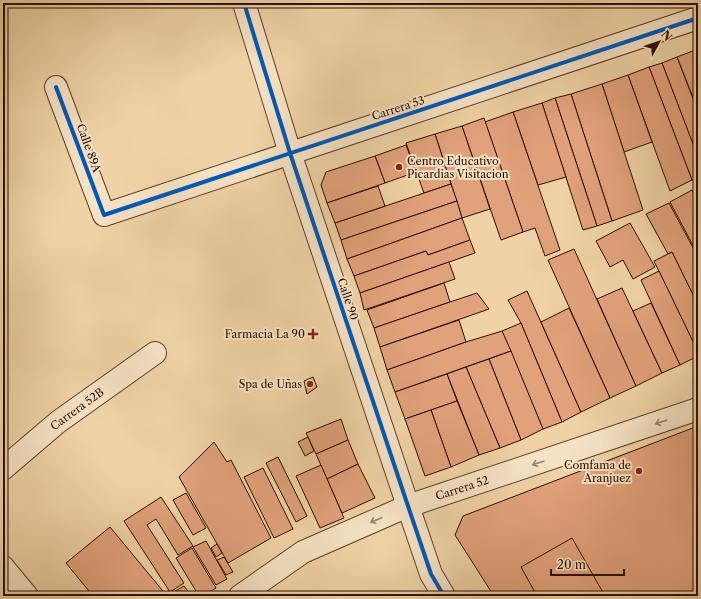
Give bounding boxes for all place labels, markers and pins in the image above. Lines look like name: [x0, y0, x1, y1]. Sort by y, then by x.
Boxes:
place label: Centro Educativo Picardias Visitacion: [407, 154, 509, 181]
marker: Centro Educativo Picardias Visitacion: [394, 162, 404, 172]
place label: Farmacia La 90: [225, 327, 305, 341]
marker: Farmacia La 90: [308, 329, 318, 339]
place label: Spa de Uñas: [239, 377, 302, 391]
marker: Spa de Uñas: [305, 379, 315, 389]
place label: Comfama de Aranjuez: [564, 458, 631, 485]
marker: Comfama de Aranjuez: [634, 466, 644, 476]

